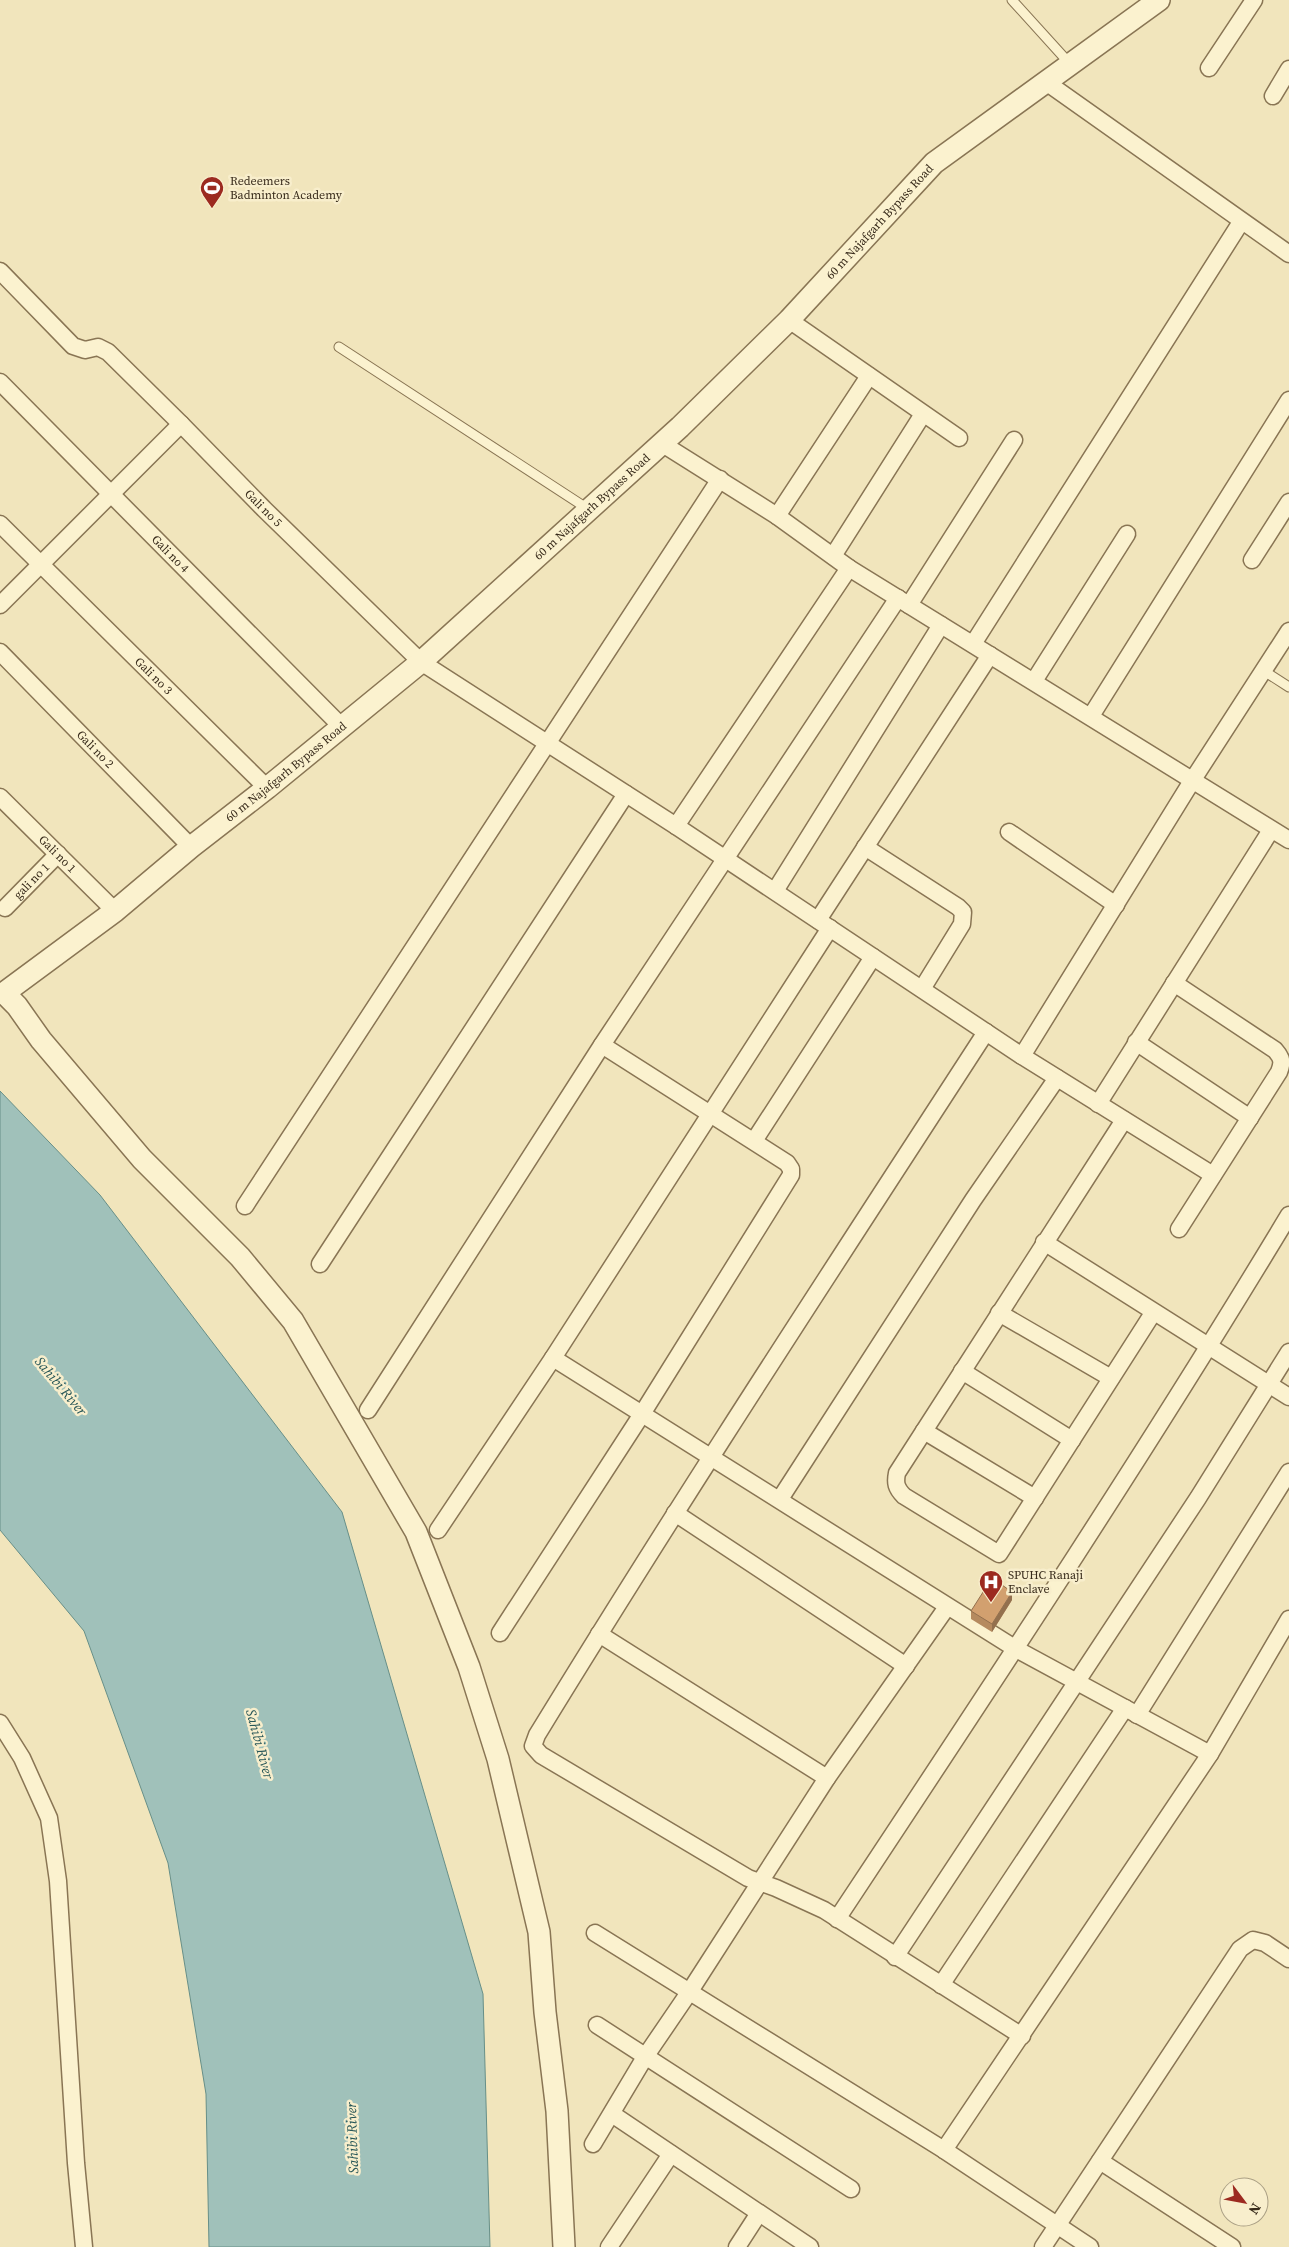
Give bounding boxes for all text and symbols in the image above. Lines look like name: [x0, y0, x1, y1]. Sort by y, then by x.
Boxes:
street label: 60 m Najafgarh Bypass Road: [822, 161, 937, 283]
place label: Redeemers Badminton Academy: [230, 173, 343, 203]
sports icon: Redeemers Badminton Academy: [199, 175, 225, 209]
street label: 60 m Najafgarh Bypass Road: [531, 450, 654, 563]
street label: Gali no 5: [241, 486, 286, 530]
street label: Gali no 4: [148, 532, 193, 576]
street label: Gali no 3: [131, 654, 176, 698]
street label: 60 m Najafgarh Bypass Road: [222, 718, 350, 825]
street label: Gali no 2: [73, 727, 117, 772]
street label: Gali no 1: [35, 832, 80, 876]
street label: gali no 1: [10, 859, 53, 902]
water label: Sahibi River: [30, 1352, 92, 1420]
place label: SPUHC Ranaji Enclave: [1008, 1567, 1083, 1597]
hospital icon: SPUHC Ranaji Enclave: [978, 1569, 1004, 1603]
water label: Sahibi River: [241, 1707, 279, 1782]
water label: Sahibi River: [341, 2101, 363, 2174]
north arrow: [1219, 2177, 1269, 2227]
text: N: [1244, 2199, 1266, 2219]

